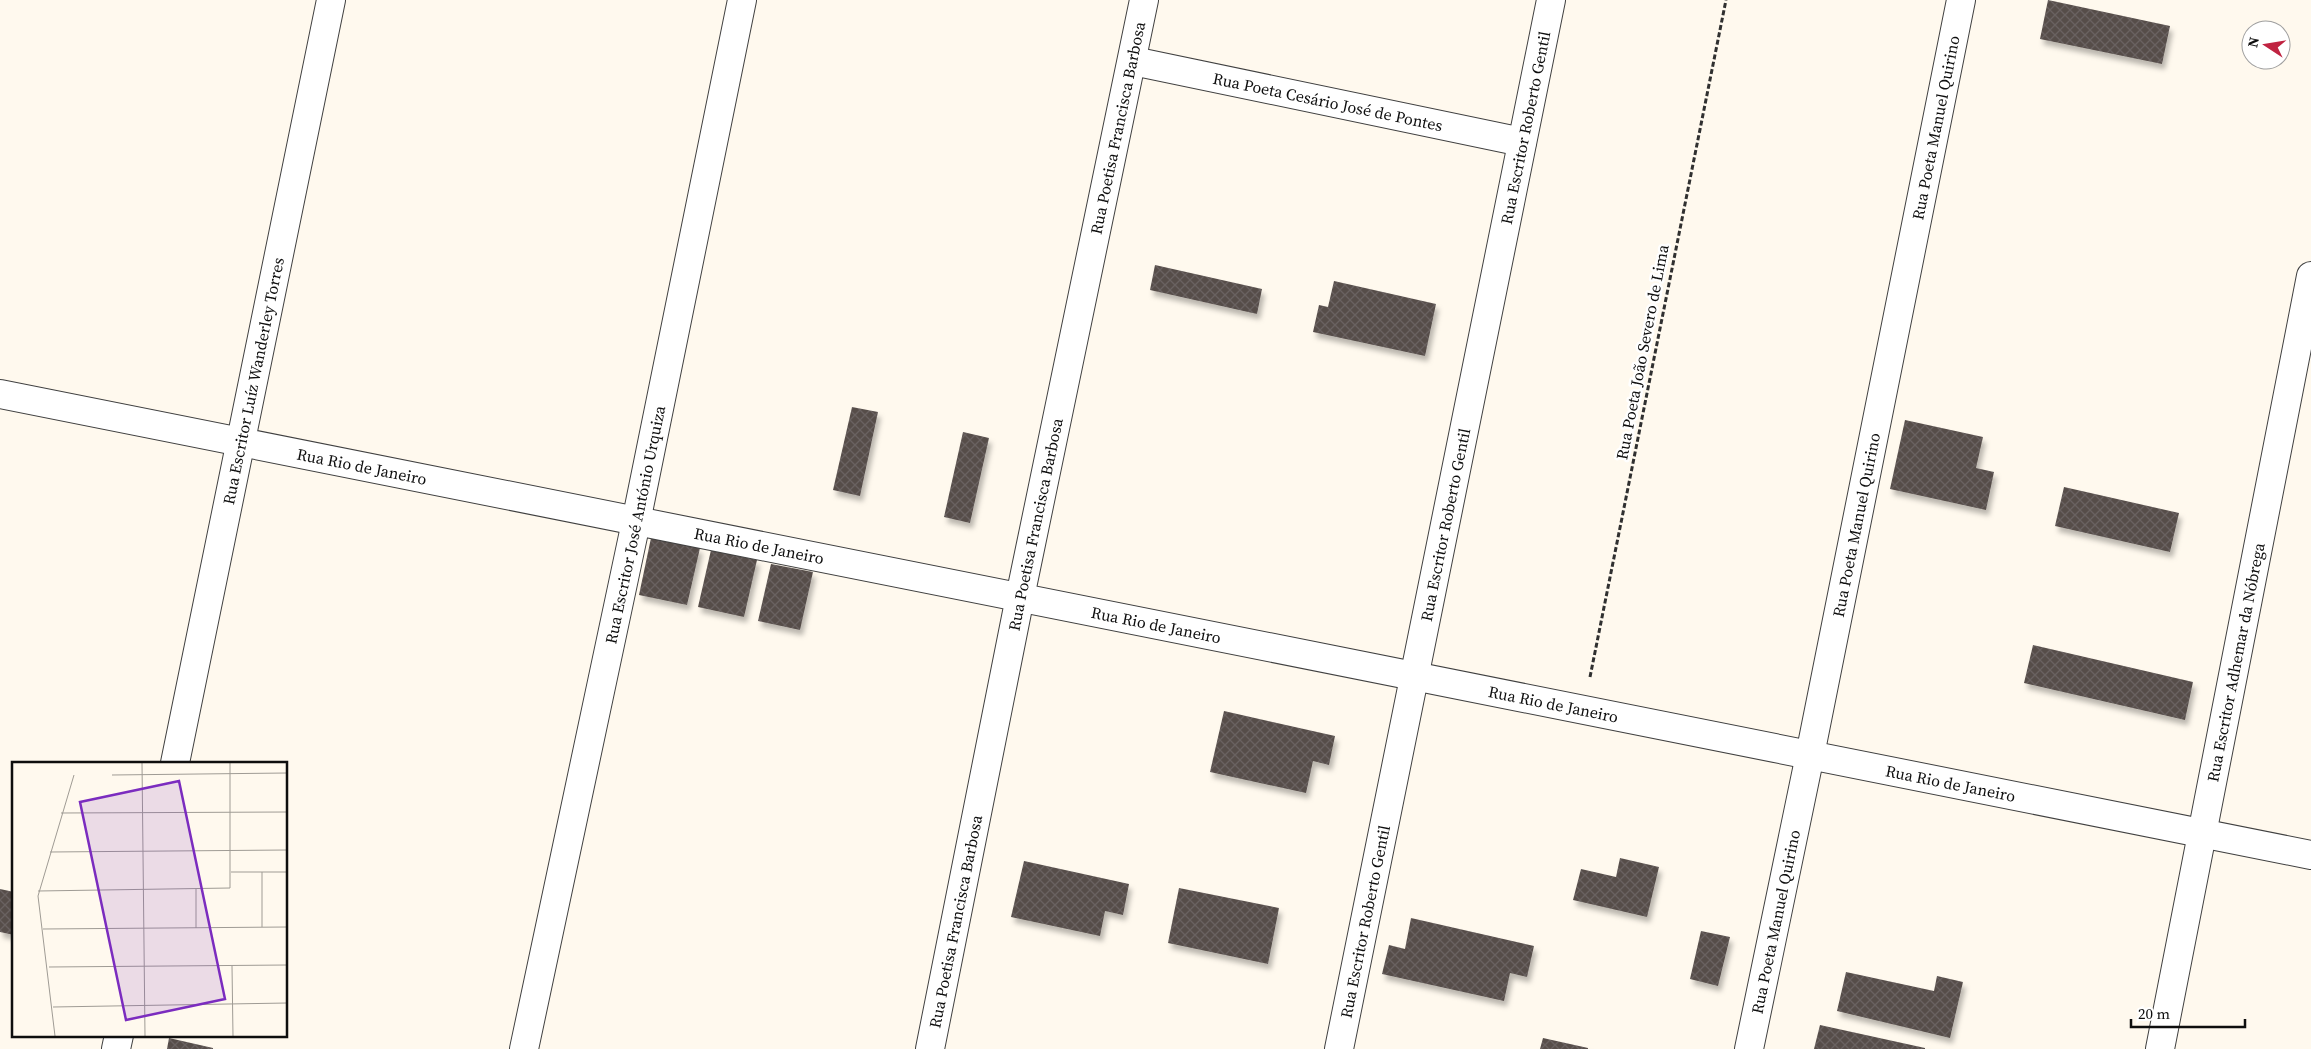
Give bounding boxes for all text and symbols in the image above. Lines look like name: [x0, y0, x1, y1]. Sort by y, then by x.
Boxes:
street label: Rua Poetisa Francisca Barbosa: [1085, 19, 1150, 236]
north arrow: [2241, 20, 2291, 70]
street label: Rua Escritor Roberto Gentil: [1495, 29, 1556, 226]
street label: Rua Poeta Manuel Quirino: [1906, 33, 1965, 222]
text: N: [2242, 35, 2264, 49]
street label: Rua Poeta Cesário José de Pontes: [1211, 67, 1445, 136]
street label: Rua Poeta João Severo de Lima: [1610, 242, 1674, 461]
street label: Rua Escritor Luíz Wanderley Torres: [217, 255, 289, 507]
street label: Rua Escritor José António Urquiza: [599, 403, 671, 646]
street label: Rua Poetisa Francisca Barbosa: [1003, 415, 1068, 633]
street label: Rua Escritor Roberto Gentil: [1415, 426, 1475, 623]
street label: Rua Poeta Manuel Quirino: [1827, 430, 1885, 619]
street label: Rua Rio de Janeiro: [295, 442, 429, 490]
street label: Rua Rio de Janeiro: [692, 522, 826, 569]
street label: Rua Escritor Adhemar da Nóbrega: [2201, 540, 2270, 784]
street label: Rua Rio de Janeiro: [1089, 601, 1223, 648]
street label: Rua Rio de Janeiro: [1487, 680, 1620, 728]
street label: Rua Rio de Janeiro: [1884, 759, 2018, 807]
inset map: [12, 762, 288, 1036]
street label: Rua Poetisa Francisca Barbosa: [923, 812, 988, 1030]
street label: Rua Escritor Roberto Gentil: [1335, 823, 1395, 1020]
street label: Rua Poeta Manuel Quirino: [1746, 827, 1805, 1016]
scale bar: [2131, 996, 2245, 1028]
text: 20 m: [2138, 1003, 2170, 1024]

